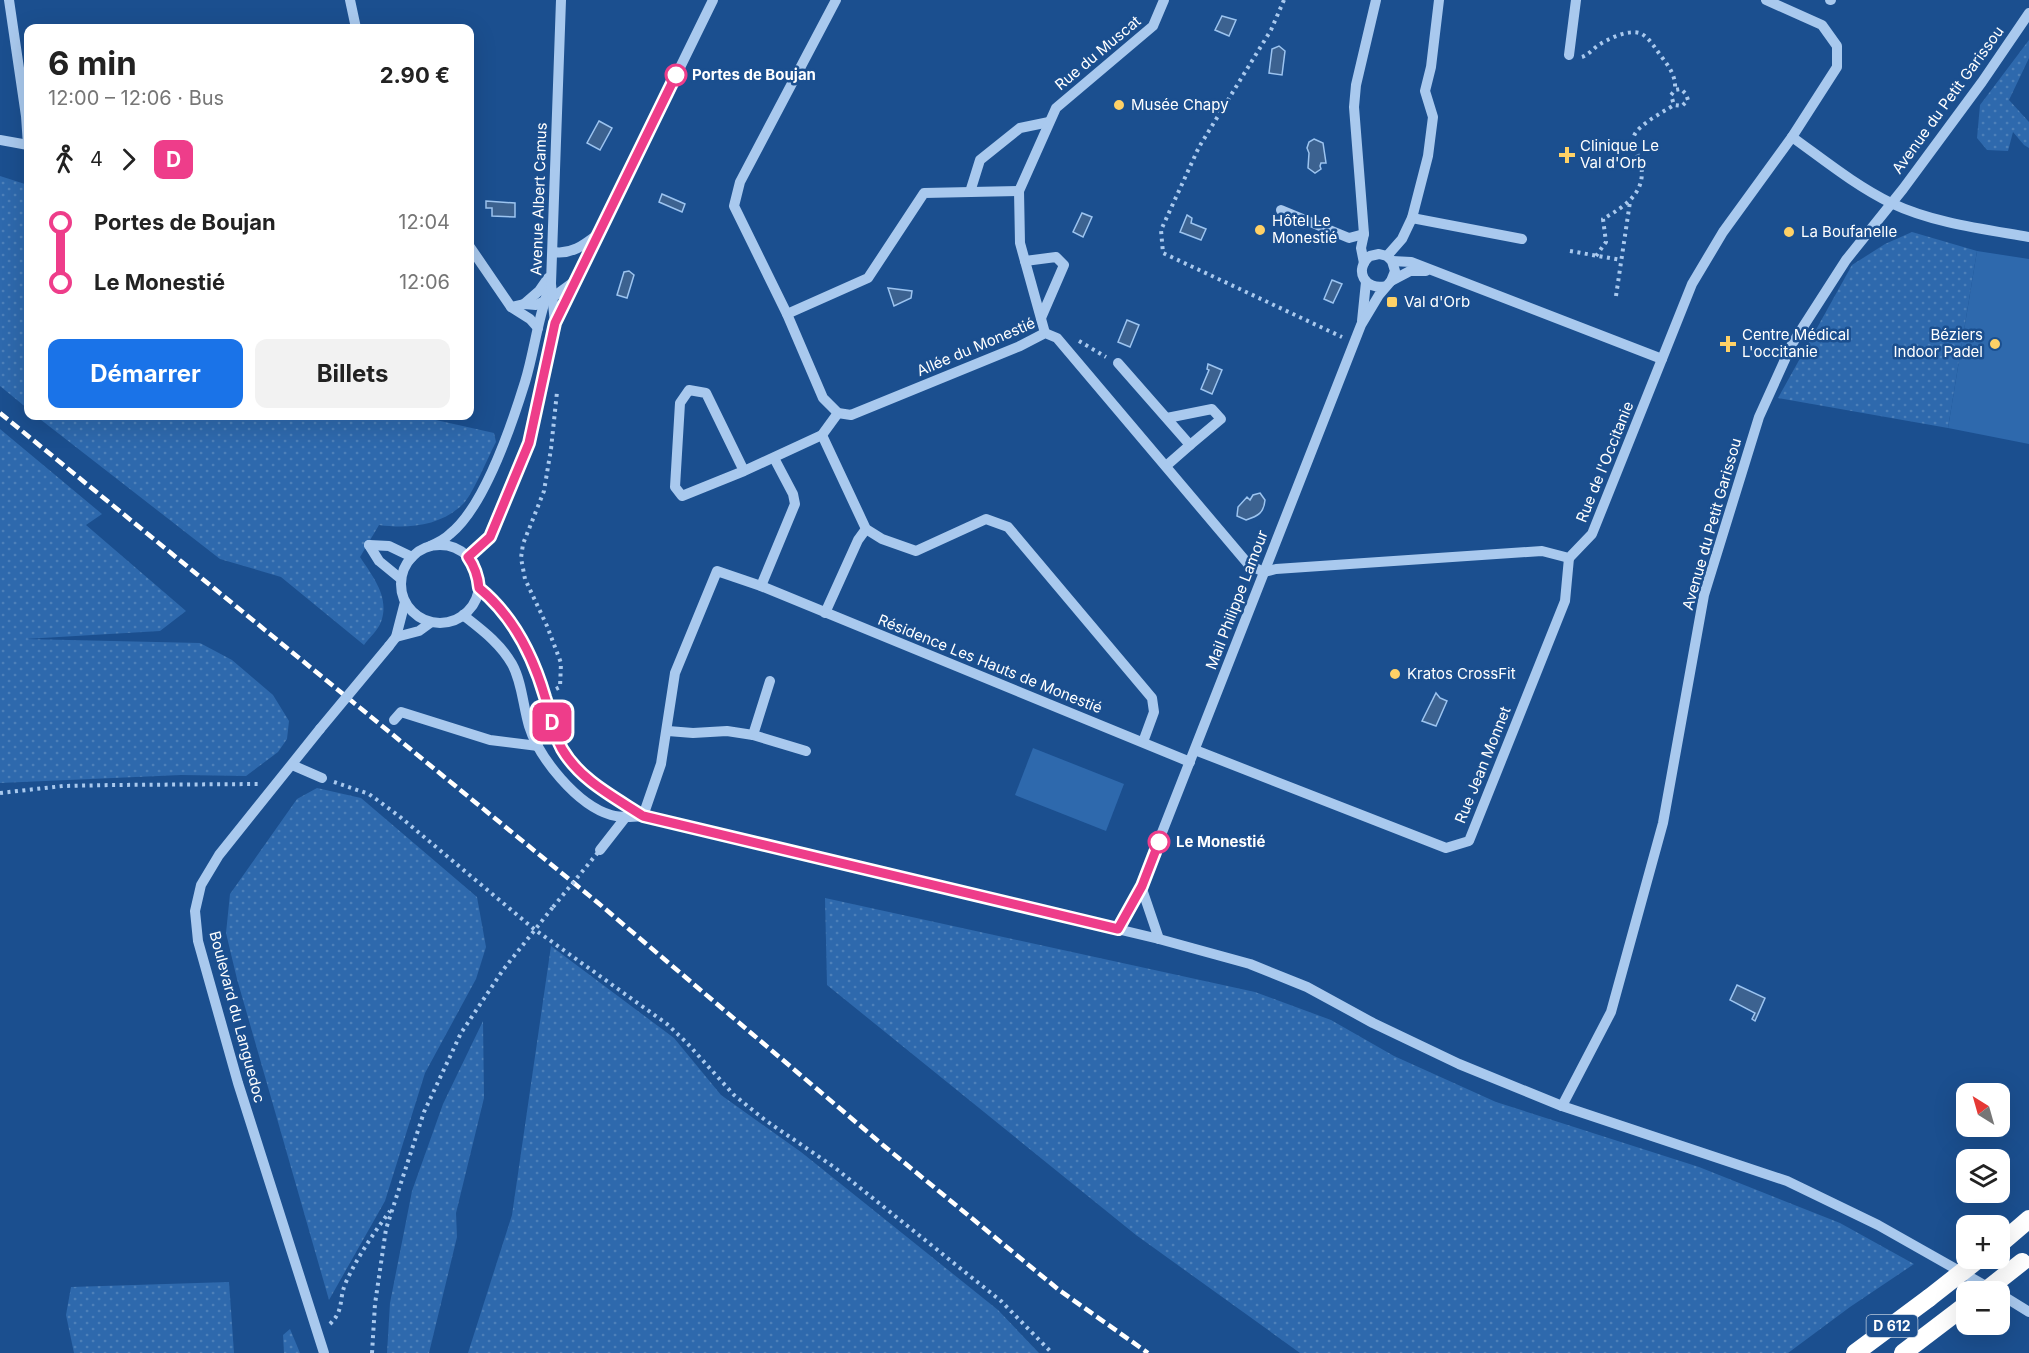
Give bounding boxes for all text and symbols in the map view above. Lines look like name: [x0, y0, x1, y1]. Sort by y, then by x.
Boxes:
street label: Rue du Muscat: [1051, 11, 1145, 94]
street label: Avenue du Petit Garissou: [1888, 22, 2008, 177]
text: 6 min: [48, 43, 137, 83]
text: 2.90 €: [380, 62, 450, 88]
marker: Portes de Boujan: [665, 64, 687, 86]
place label: Portes de Boujan: [692, 65, 816, 84]
text: 12:00 – 12:06 · Bus: [48, 86, 224, 110]
place label: Musée Chapy: [1131, 95, 1229, 114]
marker: Musée Chapy: [1112, 98, 1126, 112]
street label: Avenue Albert Camus: [526, 122, 551, 276]
place label: Clinique Le Val d'Orb: [1580, 136, 1659, 172]
icon: walk: [48, 143, 81, 176]
icon: forward: [112, 143, 145, 176]
marker: Clinique Le Val d'Orb: [1558, 146, 1576, 164]
text: 4: [90, 147, 103, 171]
text: D: [166, 147, 181, 172]
text: Portes de Boujan: [94, 209, 276, 235]
text: 12:04: [398, 210, 450, 234]
place label: Hôtel Le Monestié: [1272, 211, 1337, 247]
place label: La Boufanelle: [1801, 222, 1897, 241]
marker: Hôtel Le Monestié: [1253, 223, 1267, 237]
marker: La Boufanelle: [1782, 225, 1796, 239]
text: Le Monestié: [94, 269, 225, 295]
text: 12:06: [399, 270, 450, 294]
place label: Val d'Orb: [1404, 292, 1470, 311]
marker: Val d'Orb: [1385, 295, 1399, 309]
street label: Allée du Monestié: [914, 313, 1038, 380]
place label: Centre Médical L'occitanie: [1742, 325, 1850, 361]
place label: Béziers Indoor Padel: [1894, 325, 1983, 361]
marker: Centre Médical L'occitanie: [1719, 335, 1737, 353]
marker: Béziers Indoor Padel: [1988, 337, 2002, 351]
button: Démarrer: [48, 339, 243, 408]
button: Billets: [255, 339, 450, 408]
street label: Rue de l'Occitanie: [1572, 399, 1637, 525]
street label: Avenue du Petit Garissou: [1678, 436, 1745, 612]
street label: Mail Philippe Lamour: [1201, 527, 1272, 672]
street label: Résidence Les Hauts de Monestié: [875, 610, 1105, 717]
place label: Kratos CrossFit: [1407, 664, 1516, 683]
marker: Kratos CrossFit: [1388, 667, 1402, 681]
line badge: D: [532, 702, 572, 742]
street label: Rue Jean Monnet: [1450, 704, 1515, 826]
text: D: [544, 710, 560, 735]
marker: Le Monestié: [1148, 831, 1170, 853]
place label: Le Monestié: [1176, 832, 1265, 851]
street label: Boulevard du Languedoc: [205, 929, 270, 1105]
north arrow: [1956, 1083, 2010, 1137]
map controls: [1956, 1083, 2010, 1335]
button: layers: [1956, 1149, 2010, 1203]
button: +: [1956, 1215, 2010, 1269]
button: −: [1956, 1281, 2010, 1335]
road number: D 612: [1866, 1315, 1918, 1337]

